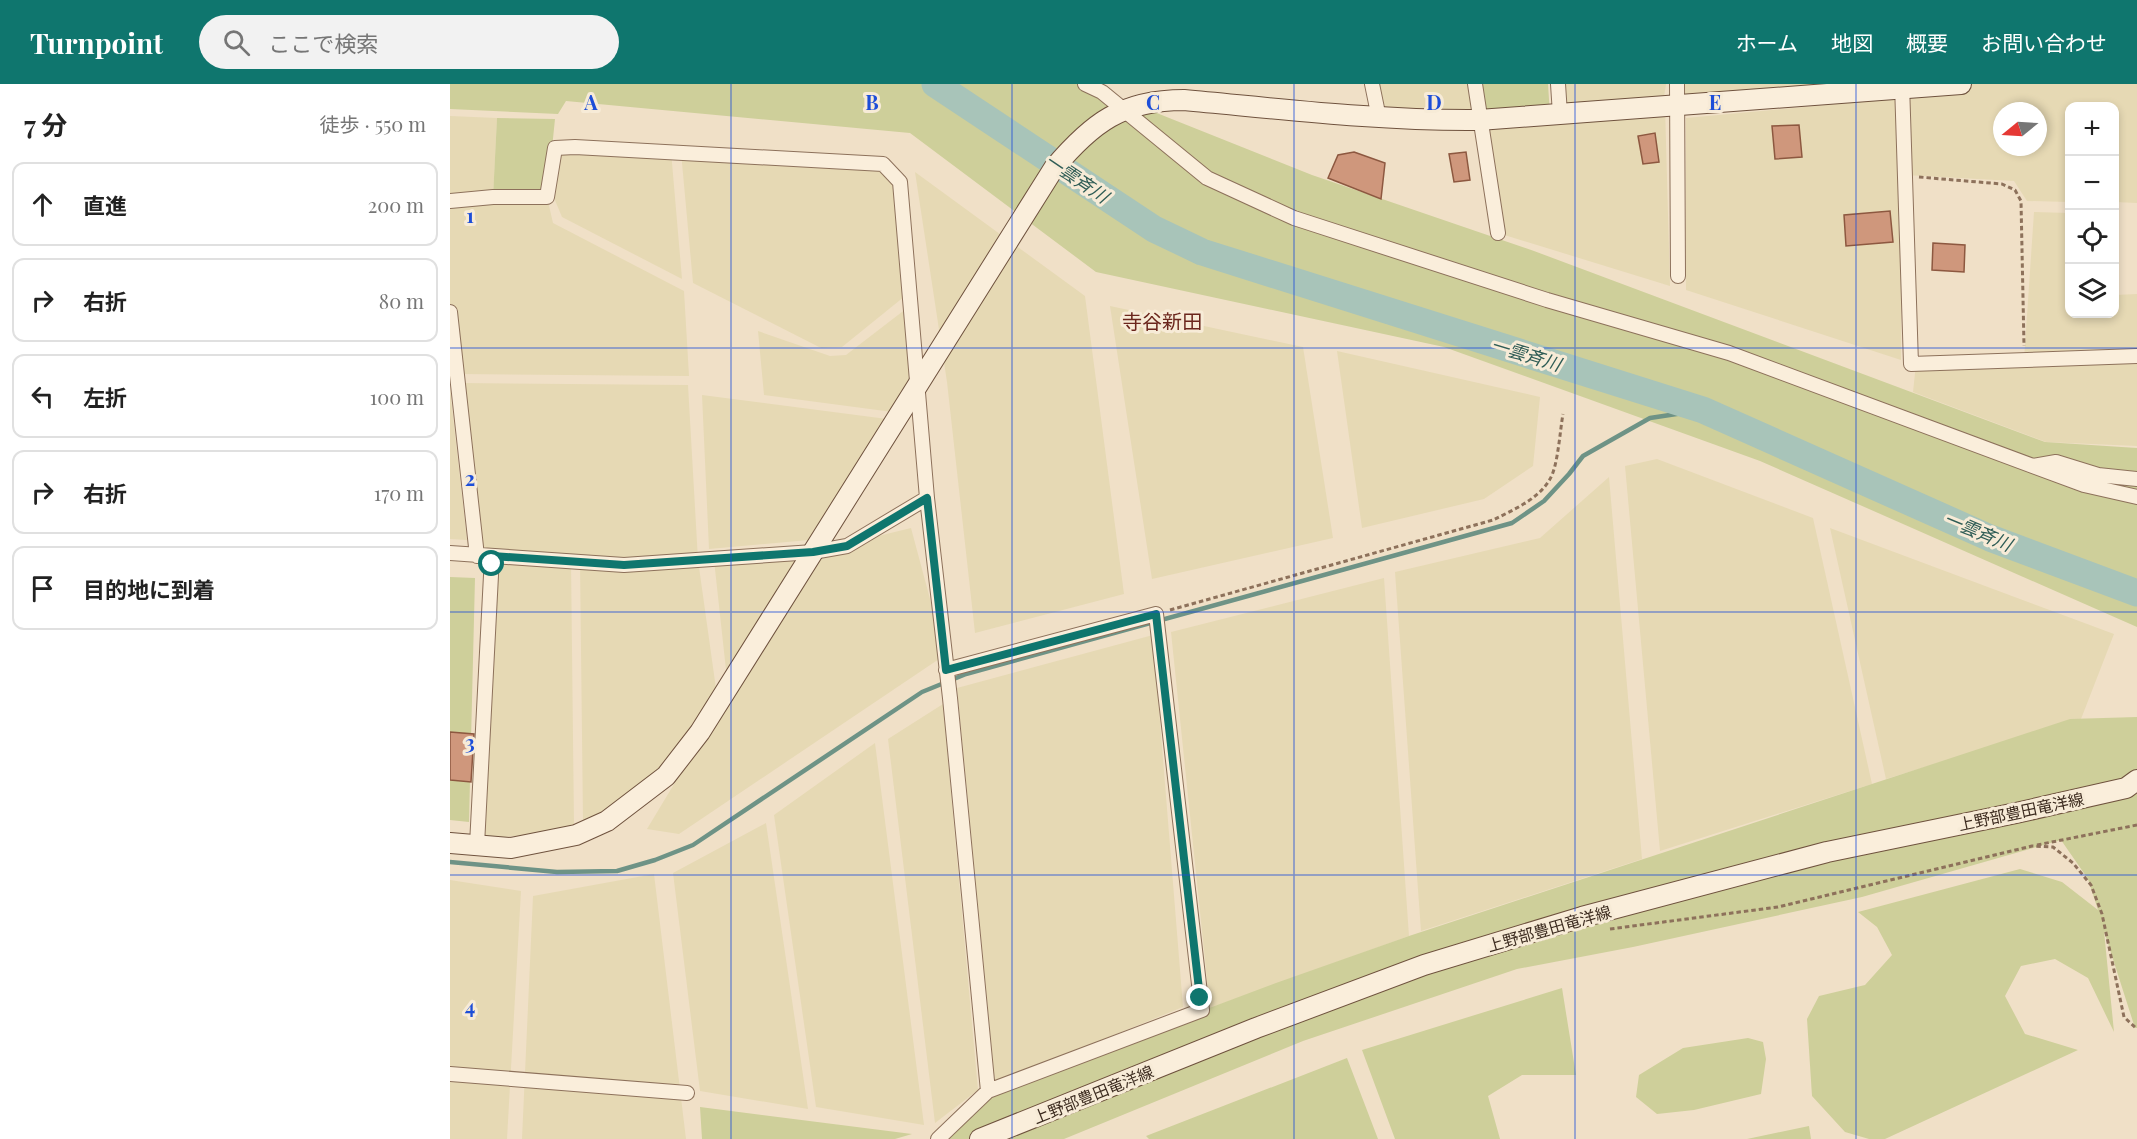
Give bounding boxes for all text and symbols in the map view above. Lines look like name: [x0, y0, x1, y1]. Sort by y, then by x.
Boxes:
search box: [199, 15, 619, 69]
text: Turnpoint: [30, 24, 163, 61]
icon: search: [220, 26, 253, 59]
text: ここで検索: [268, 28, 378, 58]
text: ホーム: [1736, 28, 1798, 56]
text: 地図: [1831, 28, 1873, 56]
text: 概要: [1906, 28, 1948, 56]
text: お問い合わせ: [1981, 28, 2107, 56]
text: A: [583, 88, 598, 115]
text: B: [865, 88, 879, 115]
text: C: [1146, 88, 1160, 115]
text: D: [1426, 88, 1442, 115]
text: E: [1709, 88, 1721, 115]
north arrow: [1993, 102, 2047, 156]
map controls: [2065, 102, 2119, 318]
button: +: [2065, 102, 2119, 156]
text: 7 分: [24, 107, 67, 142]
text: 徒歩 · 550 m: [319, 110, 426, 137]
water label: 一雲斉川: [1040, 148, 1115, 209]
button: −: [2065, 156, 2119, 210]
icon: ahead: [26, 188, 59, 221]
text: 直進: [83, 190, 127, 220]
text: 200 m: [368, 191, 424, 218]
text: 1: [466, 201, 474, 228]
button: locate: [2065, 210, 2119, 264]
button: layers: [2065, 264, 2119, 318]
icon: right: [26, 284, 59, 317]
text: 右折: [83, 286, 127, 316]
text: 80 m: [379, 287, 424, 314]
district label: 寺谷新田: [1122, 307, 1202, 334]
water label: 一雲斉川: [1488, 332, 1566, 377]
icon: left: [26, 380, 59, 413]
text: 左折: [83, 382, 127, 412]
text: 100 m: [370, 383, 424, 410]
text: 2: [465, 464, 475, 491]
icon: right: [26, 476, 59, 509]
text: 右折: [83, 478, 127, 508]
text: 170 m: [374, 479, 424, 506]
water label: 一雲斉川: [1940, 506, 2018, 557]
route start: [478, 550, 504, 576]
icon: arrive: [26, 572, 59, 605]
text: 目的地に到着: [83, 574, 215, 604]
text: 3: [465, 728, 475, 755]
street label: 上野部豊田竜洋線: [1956, 787, 2086, 835]
street label: 上野部豊田竜洋線: [1485, 900, 1613, 956]
route end: [1186, 984, 1212, 1010]
text: 4: [465, 992, 475, 1019]
street label: 上野部豊田竜洋線: [1030, 1060, 1156, 1128]

